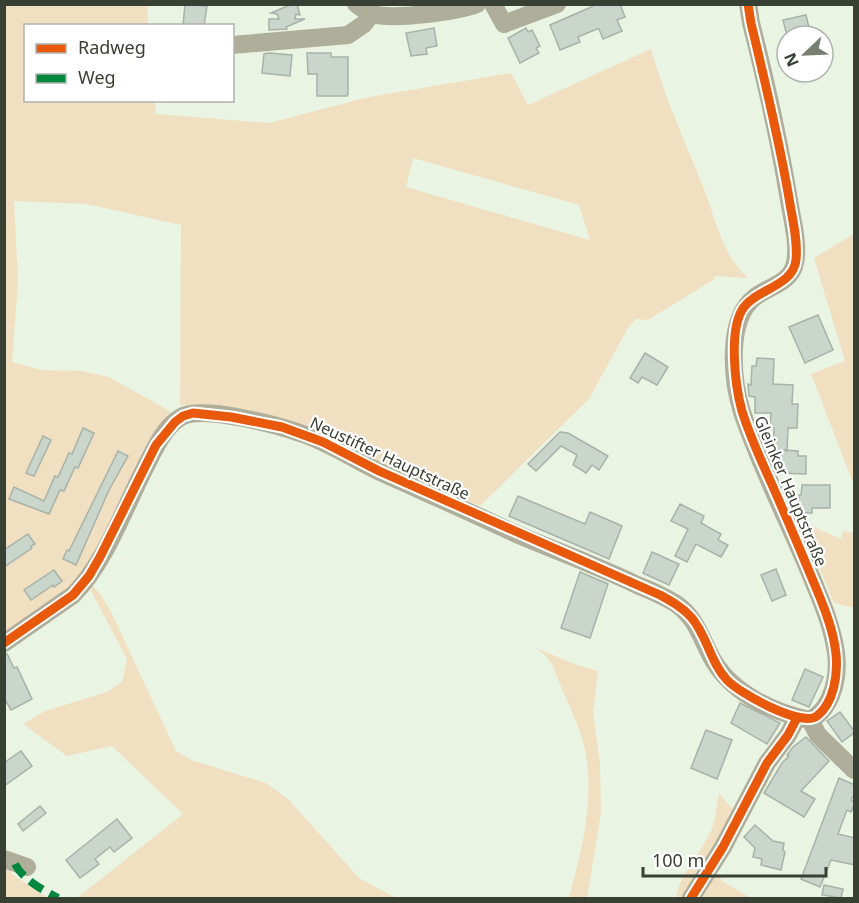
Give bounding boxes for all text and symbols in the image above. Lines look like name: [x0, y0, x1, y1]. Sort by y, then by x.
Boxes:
legend: [24, 24, 234, 102]
north arrow: [775, 24, 835, 84]
text: Radweg: [78, 35, 146, 59]
text: N: [779, 50, 804, 70]
text: Weg: [78, 65, 116, 89]
street label: Neustifter Hauptstraße: [307, 411, 473, 505]
street label: Gleinker Hauptstraße: [749, 412, 833, 570]
scale bar: [643, 840, 826, 878]
text: 100 m: [652, 848, 704, 872]

